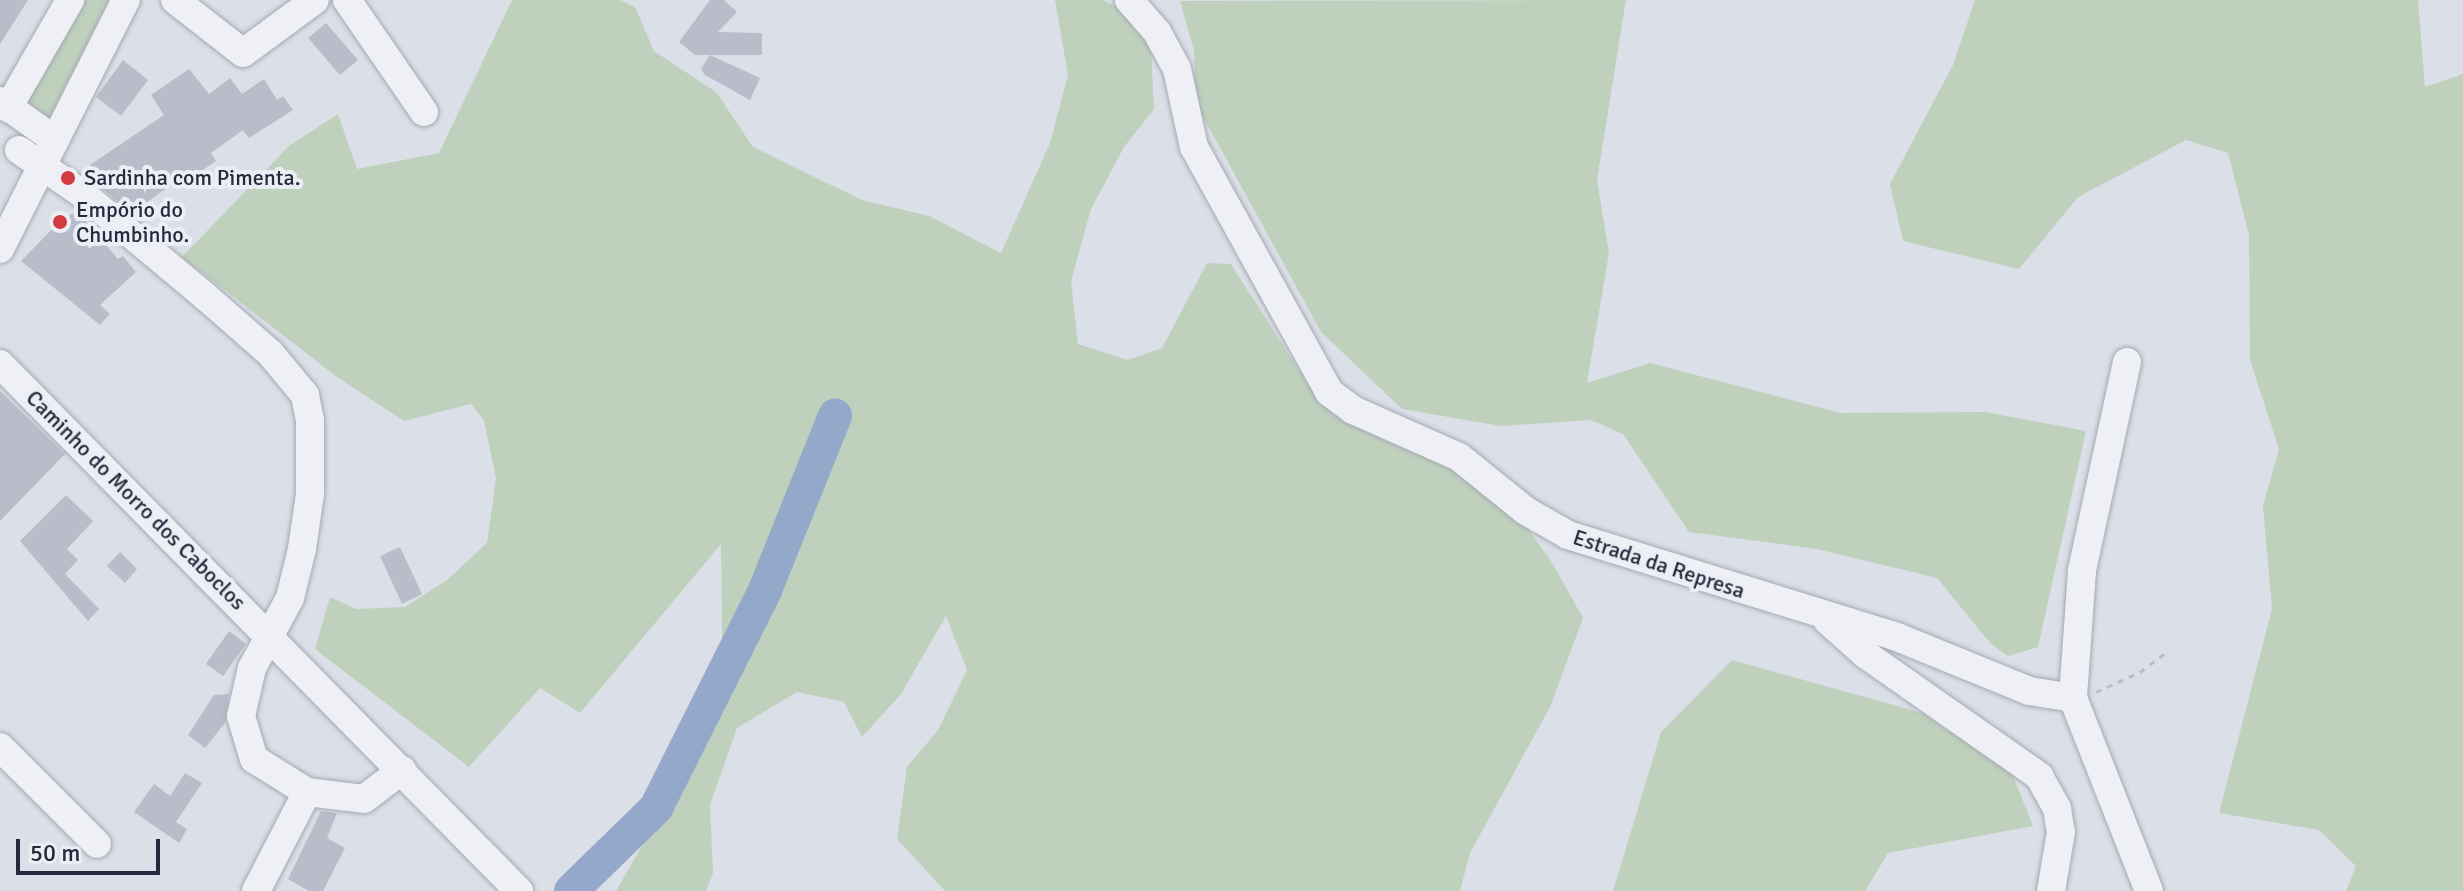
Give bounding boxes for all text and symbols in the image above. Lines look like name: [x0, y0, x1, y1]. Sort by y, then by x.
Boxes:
place label: Sardinha com Pimenta.: [84, 165, 300, 191]
marker: Sardinha com Pimenta.: [59, 169, 77, 187]
place label: Empório do Chumbinho.: [76, 196, 189, 248]
marker: Empório do Chumbinho.: [51, 213, 69, 231]
street label: Caminho do Morro dos Caboclos: [21, 385, 251, 615]
street label: Estrada da Represa: [1570, 524, 1748, 604]
scale bar: [20, 823, 164, 873]
text: 50 m: [30, 838, 80, 868]

